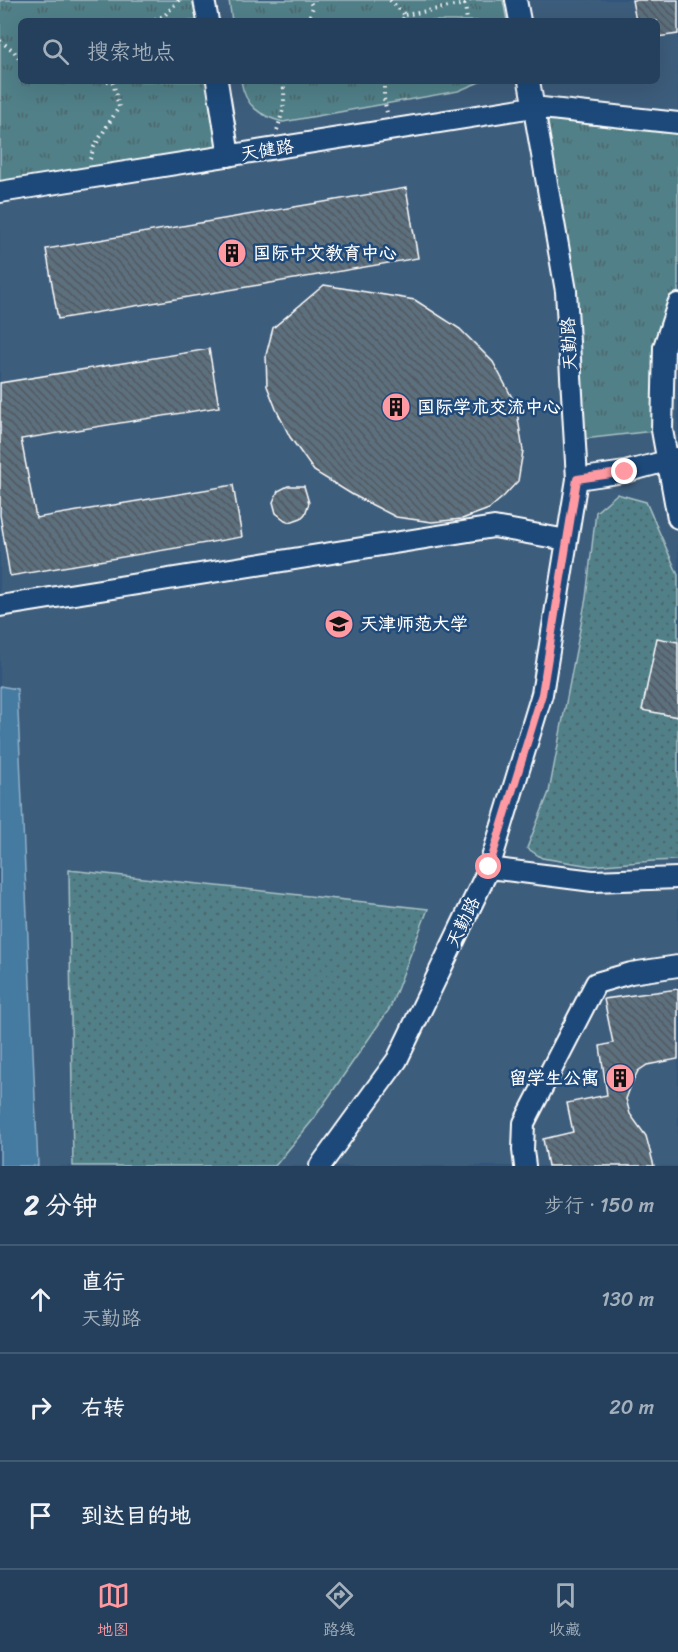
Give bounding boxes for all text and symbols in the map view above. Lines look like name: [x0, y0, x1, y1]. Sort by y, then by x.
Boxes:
search box: [18, 18, 660, 84]
text: 搜索地点: [87, 32, 175, 71]
icon: search: [39, 35, 72, 68]
street label: 天健路: [238, 130, 296, 170]
building icon: 国际中文教育中心: [216, 237, 248, 269]
place label: 国际中文教育中心: [253, 237, 397, 269]
street label: 天勤路: [552, 316, 586, 372]
building icon: 国际学术交流中心: [380, 391, 412, 423]
place label: 国际学术交流中心: [417, 391, 561, 423]
route end: [611, 458, 637, 484]
school or university icon: 天津师范大学: [323, 608, 355, 640]
place label: 天津师范大学: [360, 608, 468, 640]
route start: [475, 853, 501, 879]
street label: 天勤路: [437, 891, 489, 953]
place label: 留学生公寓: [509, 1062, 599, 1094]
building icon: 留学生公寓: [604, 1062, 636, 1094]
text: 2 分钟: [24, 1182, 98, 1228]
text: 步行 · 150 m: [544, 1188, 654, 1223]
text: 直行: [81, 1262, 125, 1301]
text: 130 m: [601, 1282, 654, 1317]
icon: ahead: [24, 1283, 57, 1316]
text: 天勤路: [81, 1301, 141, 1336]
text: 右转: [81, 1388, 125, 1427]
text: 20 m: [609, 1390, 654, 1425]
icon: right: [24, 1391, 57, 1424]
text: 到达目的地: [81, 1496, 191, 1535]
icon: arrive: [24, 1499, 57, 1532]
tab: 地图: [97, 1579, 130, 1644]
tab: 路线: [323, 1579, 356, 1644]
tab: 收藏: [549, 1579, 582, 1644]

